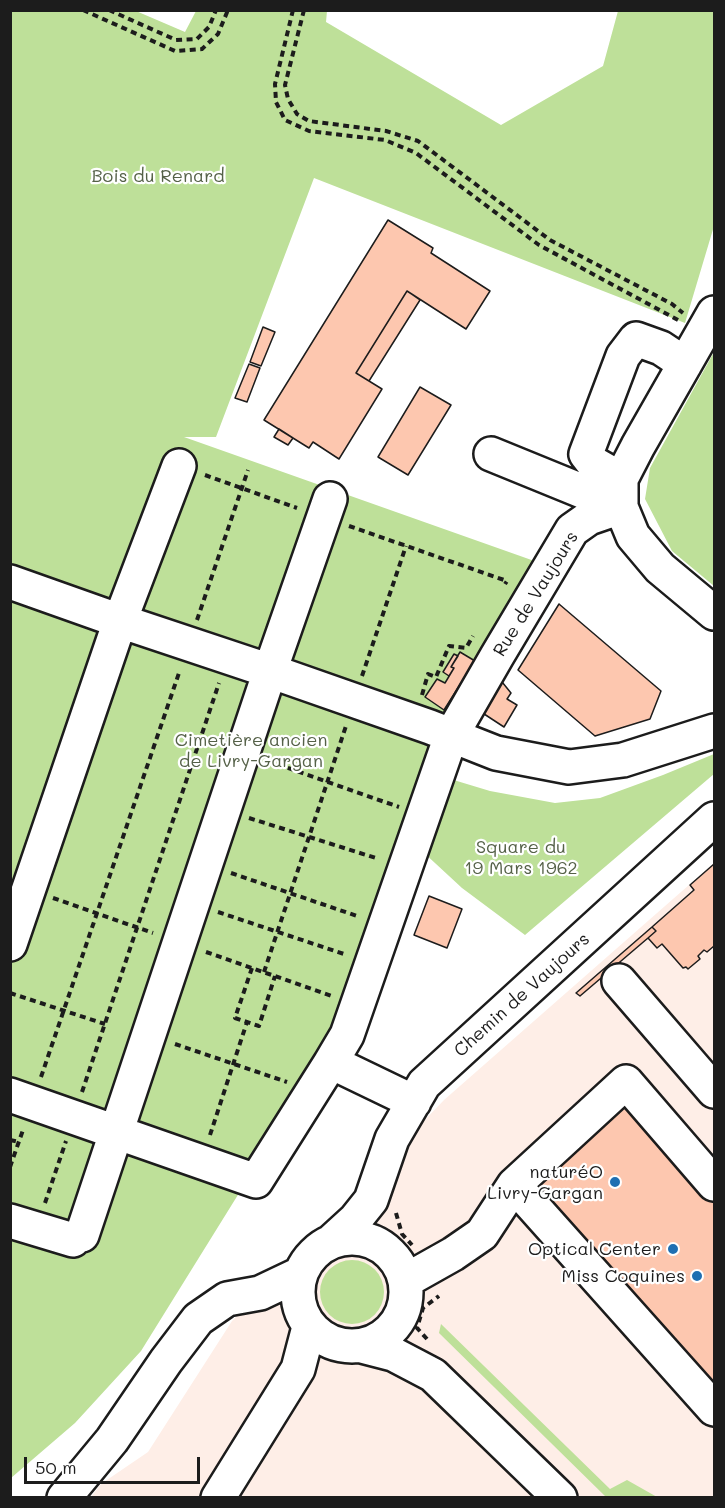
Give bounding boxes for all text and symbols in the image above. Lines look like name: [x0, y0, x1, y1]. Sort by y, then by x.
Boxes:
park label: Bois du Renard: [91, 165, 225, 187]
street label: Rue de Vaujours: [489, 527, 583, 661]
park label: Cimetière ancien de Livry-Gargan: [175, 729, 327, 771]
park label: Square du 19 Mars 1962: [464, 836, 578, 878]
street label: Chemin de Vaujours: [450, 928, 594, 1062]
place label: naturéO Livry-Gargan: [487, 1161, 603, 1204]
marker: naturéO Livry-Gargan: [608, 1175, 622, 1189]
place label: Optical Center: [528, 1238, 661, 1260]
marker: Optical Center: [666, 1242, 680, 1256]
place label: Miss Coquines: [562, 1265, 685, 1287]
marker: Miss Coquines: [690, 1269, 704, 1283]
scale bar: [27, 1445, 202, 1483]
text: 50 m: [35, 1455, 77, 1479]

